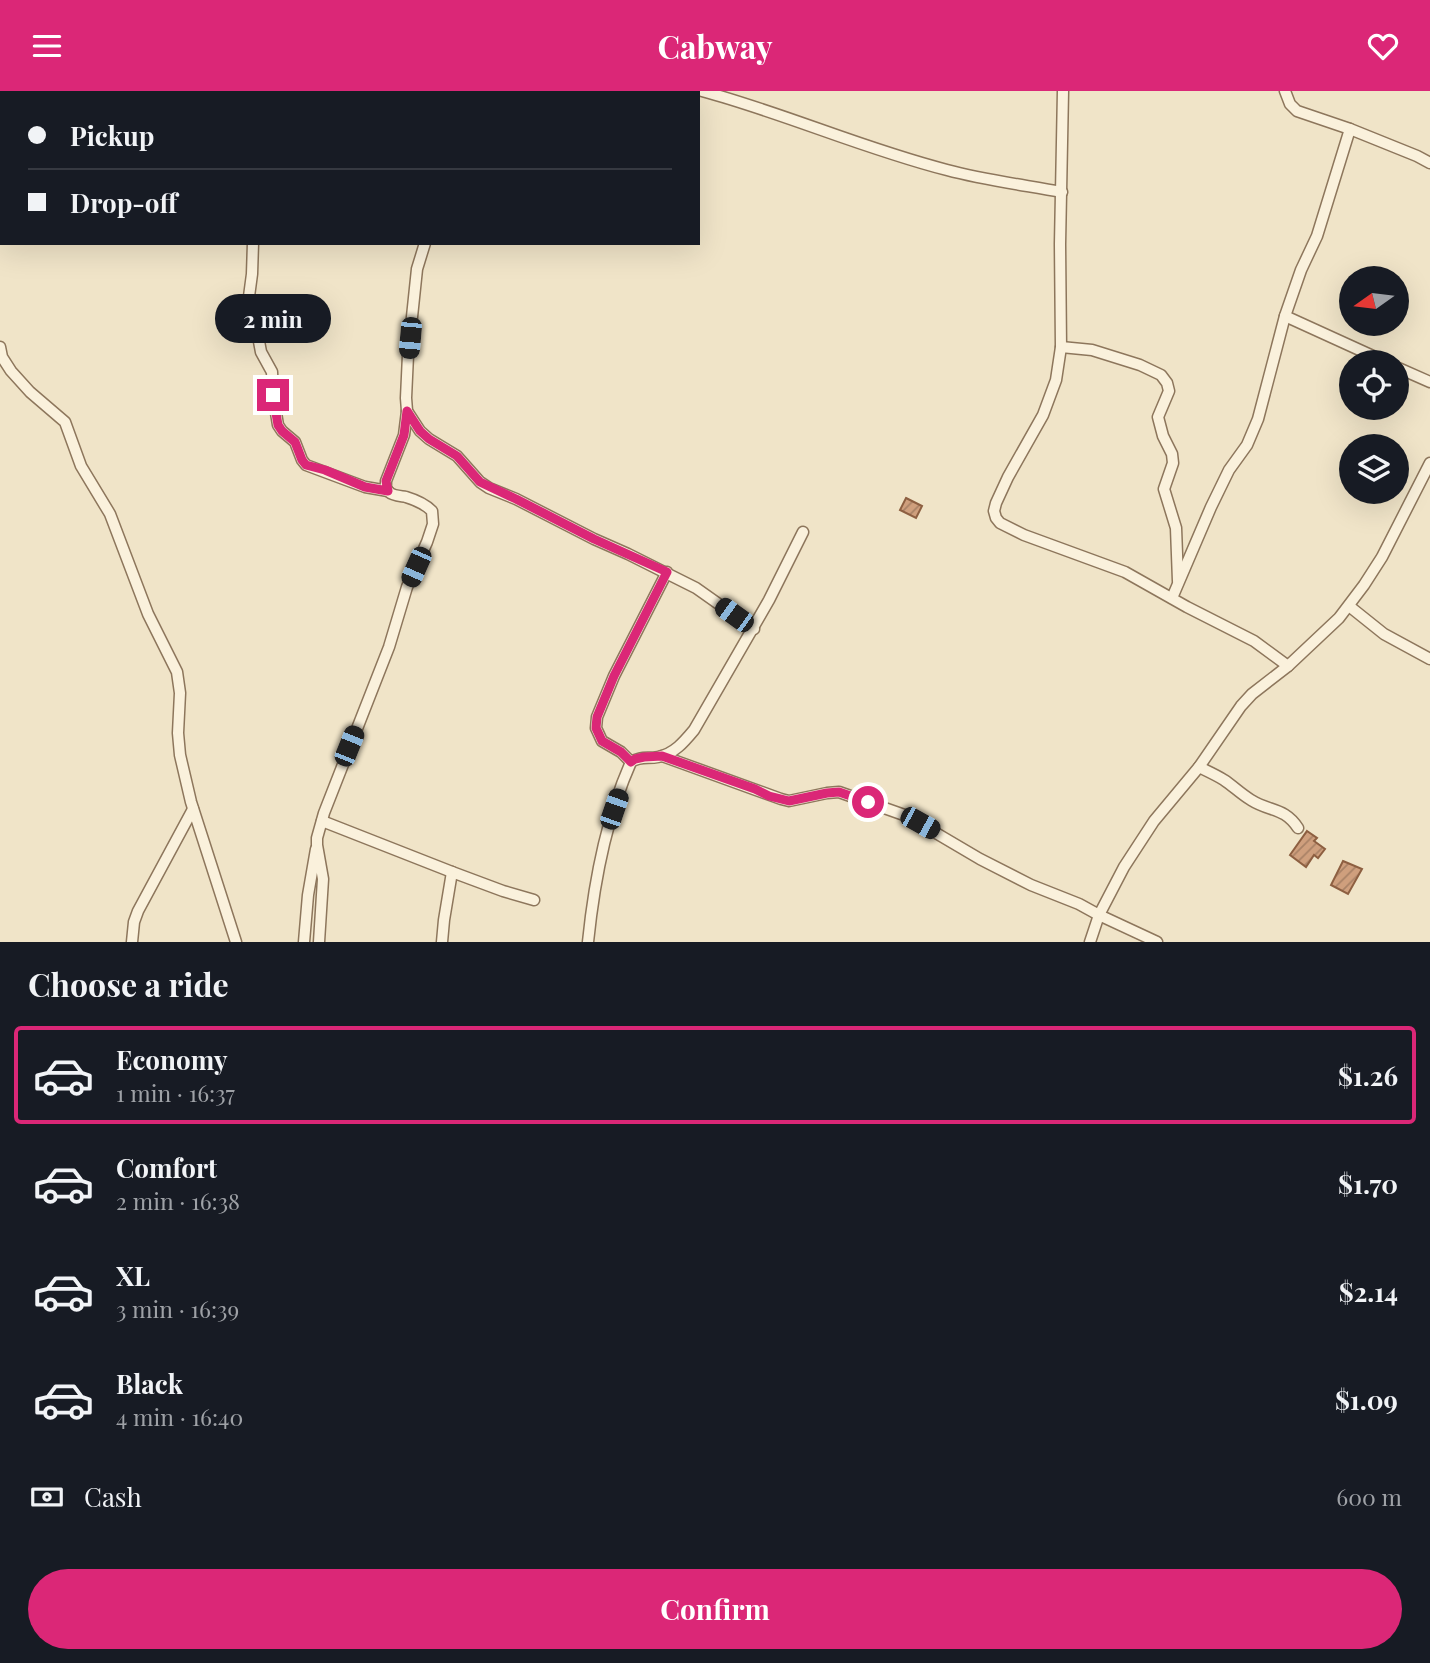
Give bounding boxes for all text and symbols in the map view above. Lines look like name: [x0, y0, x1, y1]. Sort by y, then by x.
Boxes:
text: Cabway: [657, 24, 773, 67]
icon: menu: [28, 27, 66, 65]
icon: heart: [1364, 27, 1402, 65]
text: Pickup: [70, 118, 154, 153]
text: Drop-off: [70, 185, 177, 220]
north arrow: [1339, 266, 1409, 336]
map controls: [1339, 266, 1409, 504]
callout: 2 min: [215, 293, 331, 343]
text: 2 min: [243, 303, 303, 334]
car: [398, 316, 423, 360]
button: locate: [1339, 350, 1409, 420]
route end: [257, 379, 289, 411]
button: layers: [1339, 434, 1409, 504]
car: [398, 544, 435, 590]
car: [711, 594, 758, 636]
car: [332, 723, 367, 769]
car: [598, 786, 631, 832]
route start: [852, 786, 884, 818]
car: [897, 804, 944, 842]
text: Choose a ride: [28, 962, 229, 1005]
text: Economy: [116, 1042, 227, 1077]
icon: car: [32, 1044, 95, 1107]
text: $1.26: [1338, 1058, 1398, 1093]
text: 1 min · 16:37: [116, 1077, 235, 1108]
text: Comfort: [116, 1150, 217, 1185]
icon: car: [32, 1152, 95, 1215]
text: $1.70: [1338, 1166, 1398, 1201]
text: 2 min · 16:38: [116, 1185, 240, 1216]
text: XL: [116, 1258, 150, 1293]
icon: car: [32, 1260, 95, 1323]
text: $2.14: [1339, 1274, 1398, 1309]
text: 3 min · 16:39: [116, 1293, 239, 1324]
text: Black: [116, 1366, 183, 1401]
icon: car: [32, 1368, 95, 1431]
text: $1.09: [1335, 1382, 1398, 1417]
text: 4 min · 16:40: [116, 1401, 243, 1432]
icon: cash: [28, 1478, 66, 1516]
text: Cash: [84, 1479, 142, 1514]
text: 600 m: [1336, 1481, 1402, 1512]
button: Confirm: [28, 1569, 1402, 1649]

